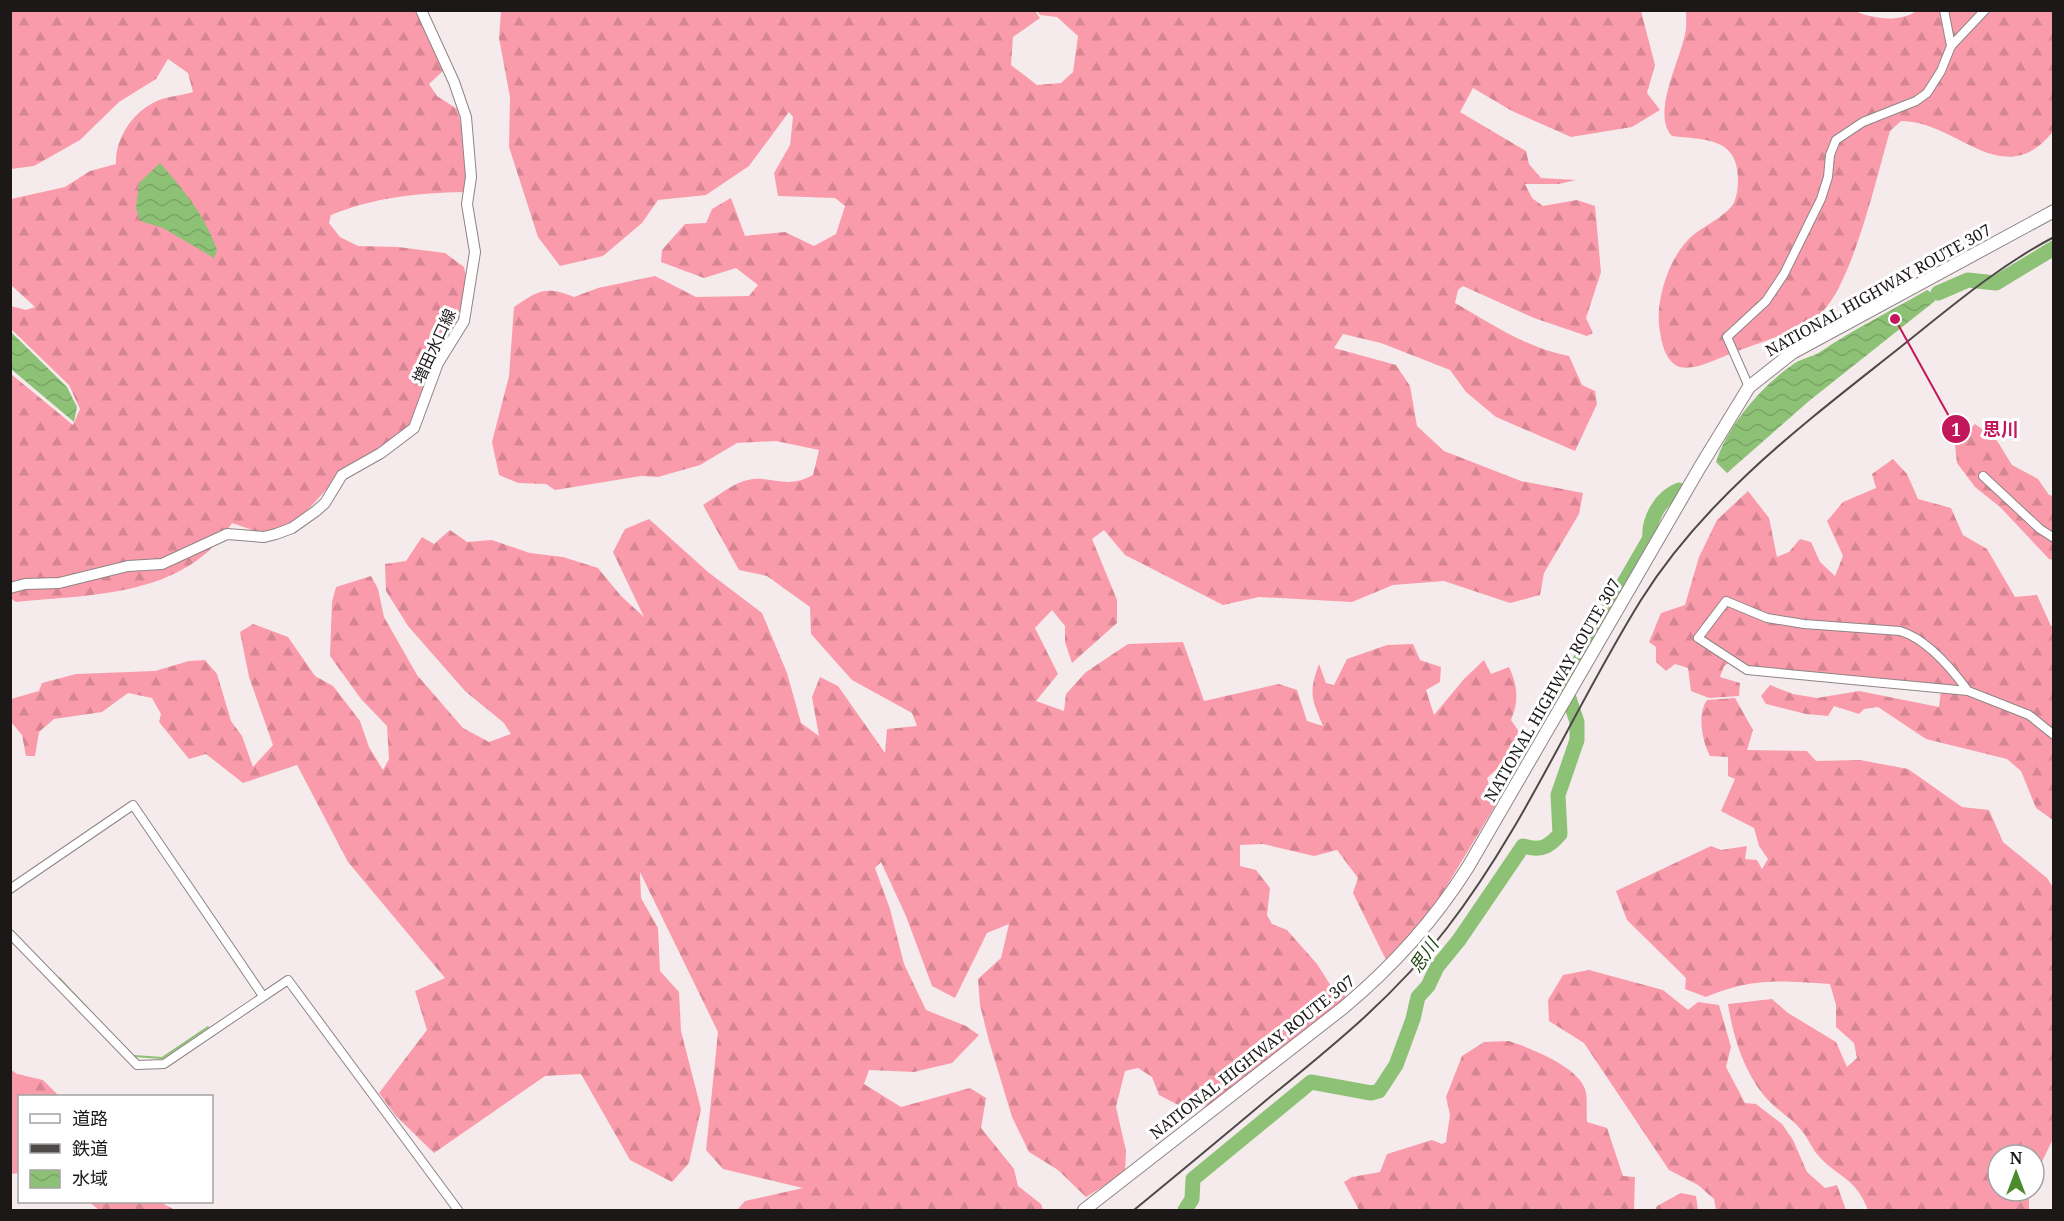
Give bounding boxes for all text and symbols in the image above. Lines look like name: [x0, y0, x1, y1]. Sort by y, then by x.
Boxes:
street label: NATIONAL HIGHWAY ROUTE 307: [1761, 219, 1995, 361]
street label: 増田水口線: [407, 305, 461, 387]
callout: 思川: [1941, 411, 2031, 447]
text: 1: [1951, 417, 1961, 441]
text: 思川: [1983, 417, 2019, 441]
street label: NATIONAL HIGHWAY ROUTE 307: [1479, 574, 1625, 806]
water label: 思川: [1403, 932, 1444, 977]
street label: NATIONAL HIGHWAY ROUTE 307: [1145, 970, 1359, 1144]
legend: [18, 1095, 213, 1203]
text: 道路: [72, 1106, 108, 1130]
text: 鉄道: [72, 1136, 108, 1160]
north arrow: [1986, 1143, 2046, 1203]
text: N: [2010, 1147, 2023, 1169]
text: 水域: [72, 1166, 108, 1190]

